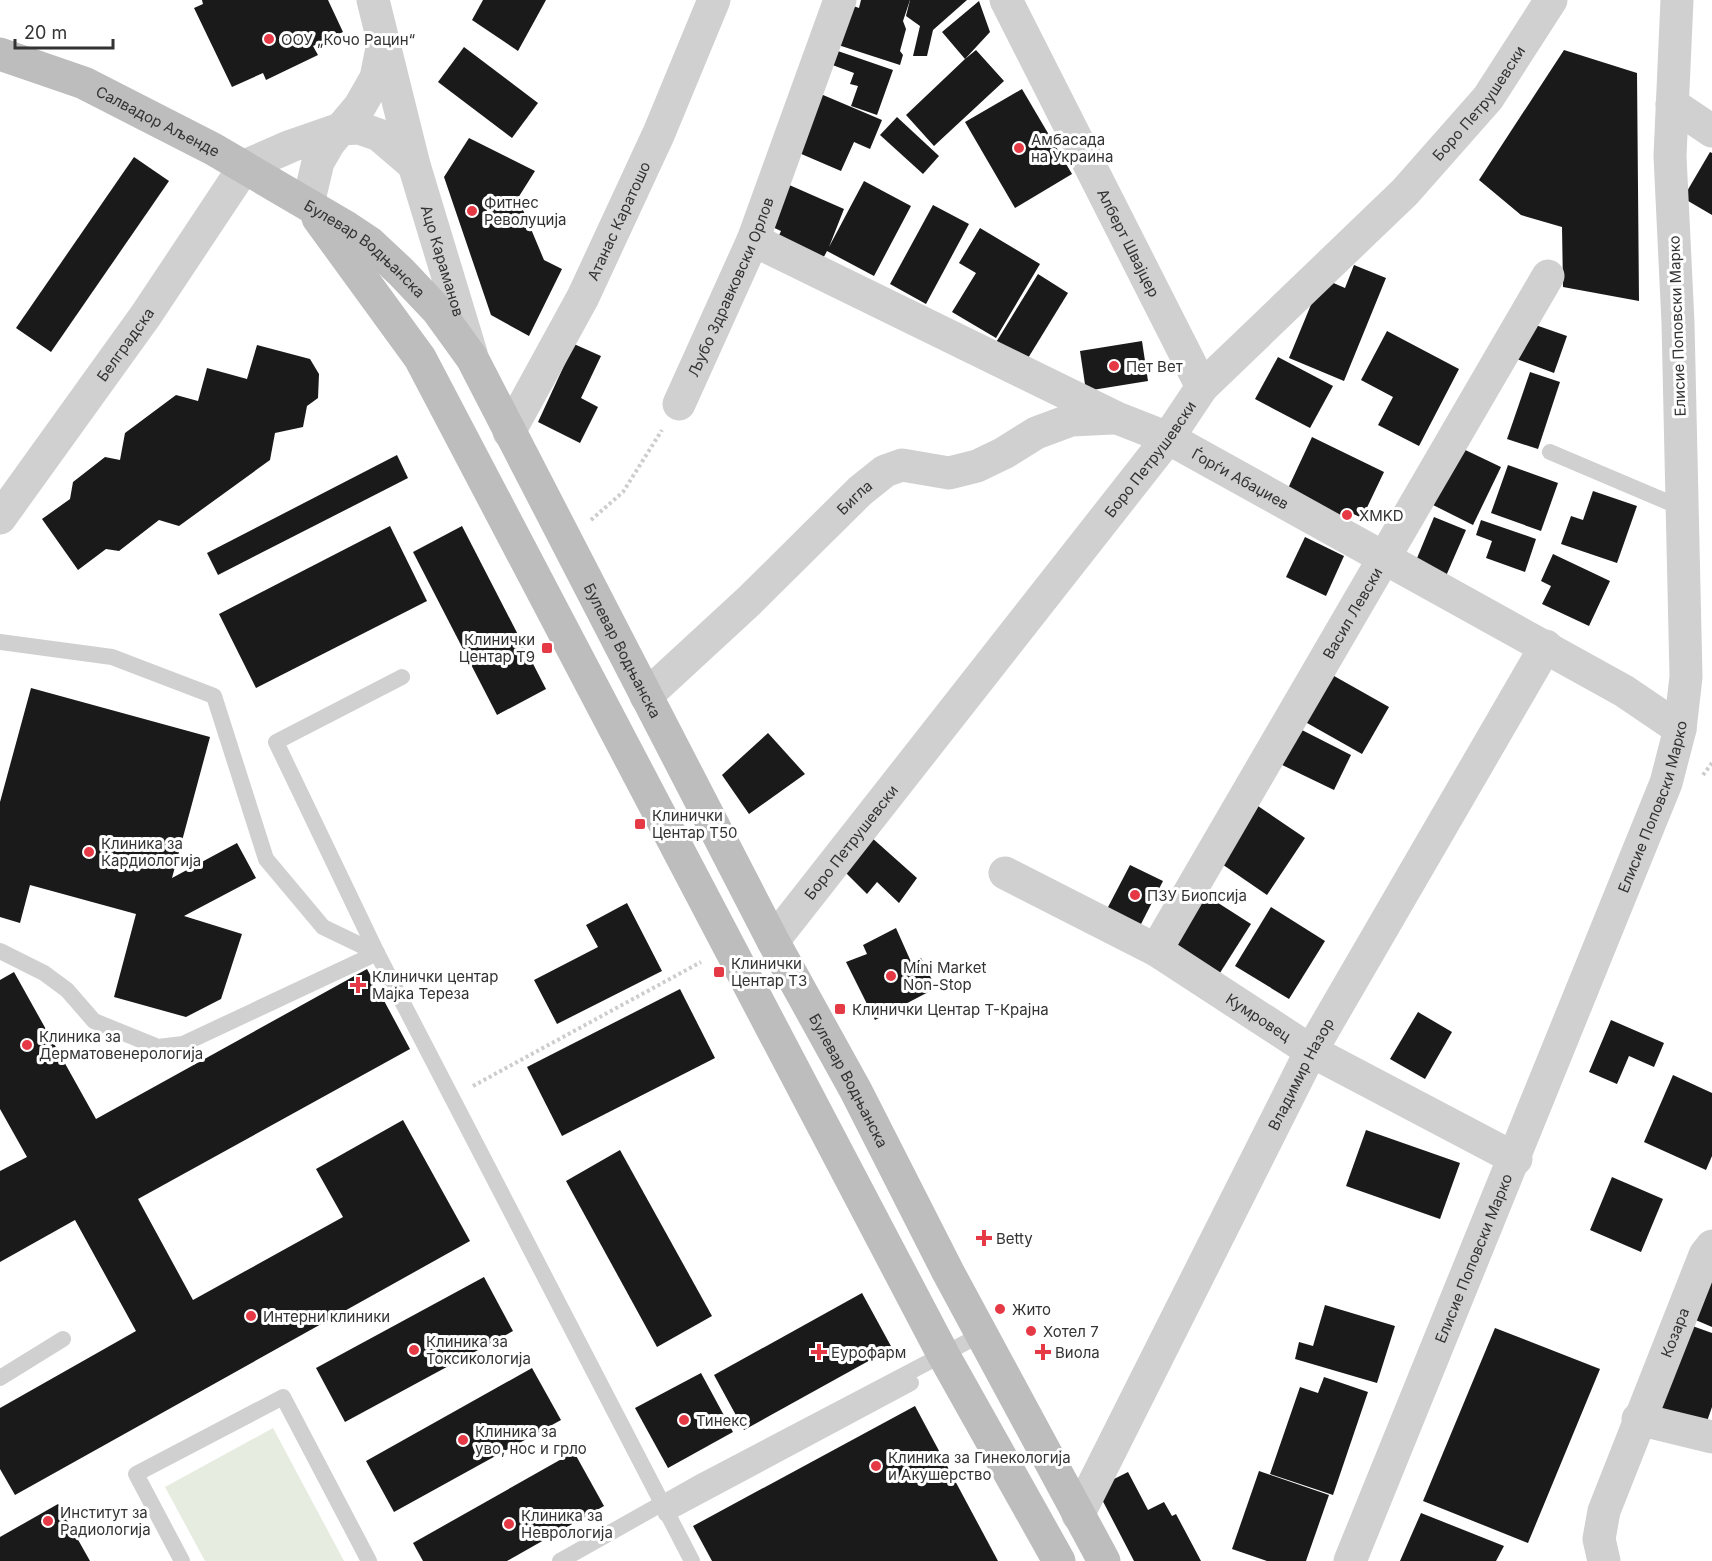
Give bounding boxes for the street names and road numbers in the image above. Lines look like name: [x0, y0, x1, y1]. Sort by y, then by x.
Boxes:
street label: Боро Петрушевски: [1428, 42, 1529, 164]
street label: Салвадор Аљенде: [93, 81, 224, 161]
street label: Атанас Каратошо: [583, 158, 654, 283]
street label: Алберт Швајцер: [1094, 185, 1164, 300]
street label: Љубо Здравковски Орлов: [683, 194, 777, 380]
street label: Булевар Водњанска: [301, 195, 430, 301]
street label: Ацо Караманов: [417, 203, 469, 319]
street label: Елисие Поповски Марко: [1664, 235, 1690, 417]
street label: Белградска: [92, 304, 158, 385]
street label: Боро Петрушевски: [1100, 397, 1200, 521]
street label: Ѓорѓи Абаџиев: [1189, 444, 1293, 513]
street label: Бигла: [832, 476, 876, 519]
street label: Васил Левски: [1318, 564, 1386, 662]
street label: Булевар Водњанска: [580, 580, 666, 721]
street label: Елисие Поповски Марко: [1613, 720, 1690, 895]
street label: Боро Петрушевски: [800, 781, 902, 903]
street label: Кумровец: [1222, 989, 1295, 1045]
street label: Булевар Водњанска: [805, 1010, 893, 1151]
street label: Владимир Назор: [1263, 1014, 1338, 1133]
street label: Елисие Поповски Марко: [1430, 1171, 1516, 1346]
street label: Козара: [1656, 1305, 1693, 1360]

